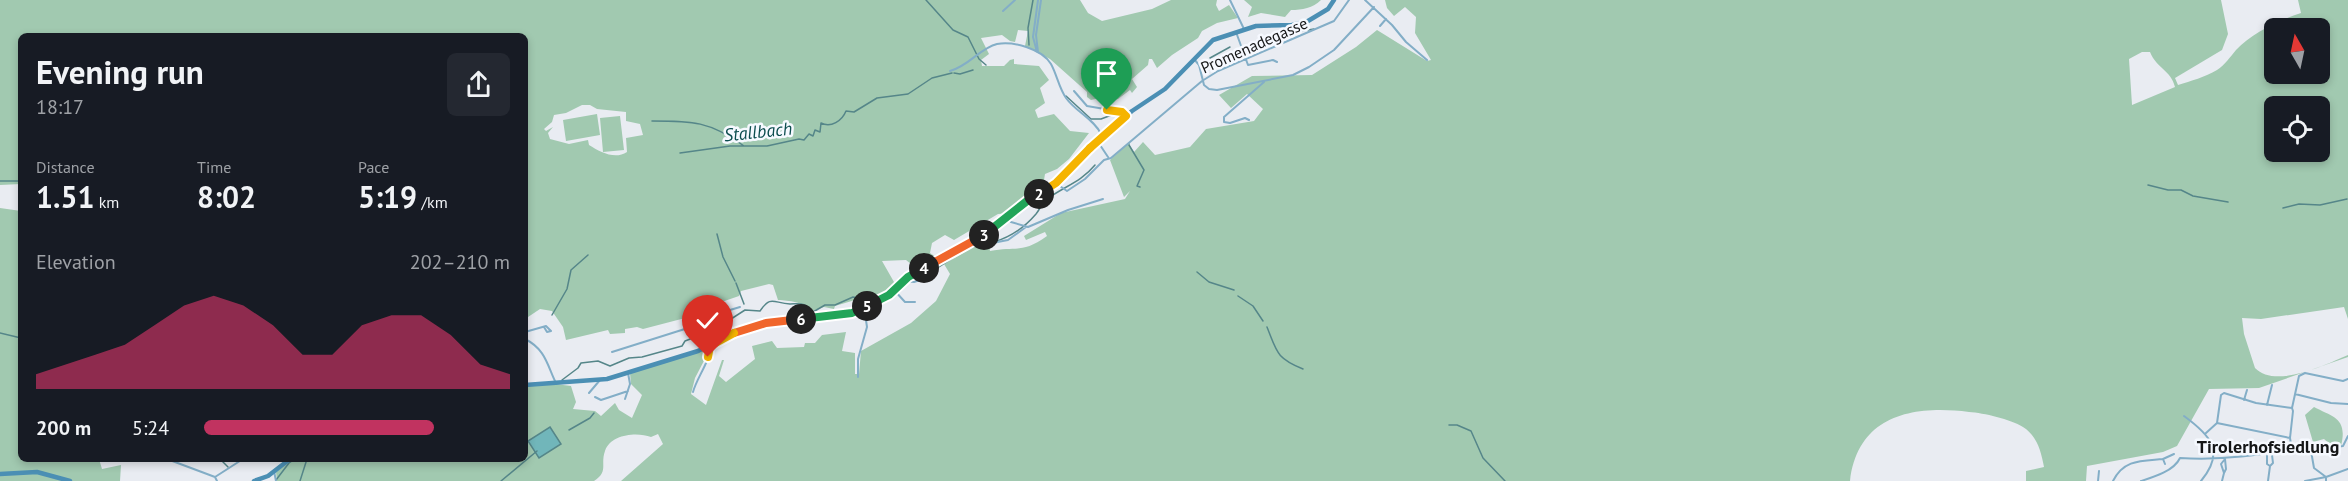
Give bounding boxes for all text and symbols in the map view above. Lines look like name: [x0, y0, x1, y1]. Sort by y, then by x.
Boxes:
street label: Promenadegasse: [1197, 12, 1311, 78]
north arrow: [2264, 18, 2330, 84]
map controls: [2264, 18, 2330, 162]
pin: [1081, 48, 1132, 110]
text: Evening run: [36, 50, 204, 93]
button: share: [447, 53, 510, 116]
icon: arrive: [1090, 57, 1123, 90]
text: 18:17: [36, 94, 84, 120]
button: locate: [2264, 96, 2330, 162]
water label: Stallbach: [723, 116, 793, 147]
text: Distance: [36, 157, 95, 177]
text: Time: [197, 157, 231, 177]
text: Pace: [358, 157, 389, 177]
text: 1.51: [36, 177, 94, 216]
text: 8:02: [197, 177, 256, 216]
text: 5:19: [358, 177, 417, 216]
pin: 2: [1024, 179, 1054, 209]
text: 2: [1034, 184, 1044, 204]
text: km: [94, 192, 119, 212]
text: /km: [417, 192, 448, 212]
pin: 3: [969, 220, 999, 250]
text: 3: [979, 225, 989, 245]
text: Elevation: [36, 249, 116, 275]
text: 202–210 m: [410, 249, 510, 275]
pin: 4: [909, 253, 939, 283]
text: 4: [919, 258, 929, 278]
pin: 5: [852, 291, 882, 321]
pin: [682, 295, 733, 357]
text: 5: [862, 296, 872, 316]
icon: check: [691, 304, 724, 337]
pin: 6: [786, 304, 816, 334]
text: 6: [796, 309, 806, 329]
text: 200 m: [36, 415, 91, 441]
text: 5:24: [132, 415, 169, 441]
district label: Tirolerhofsiedlung: [2197, 435, 2339, 458]

